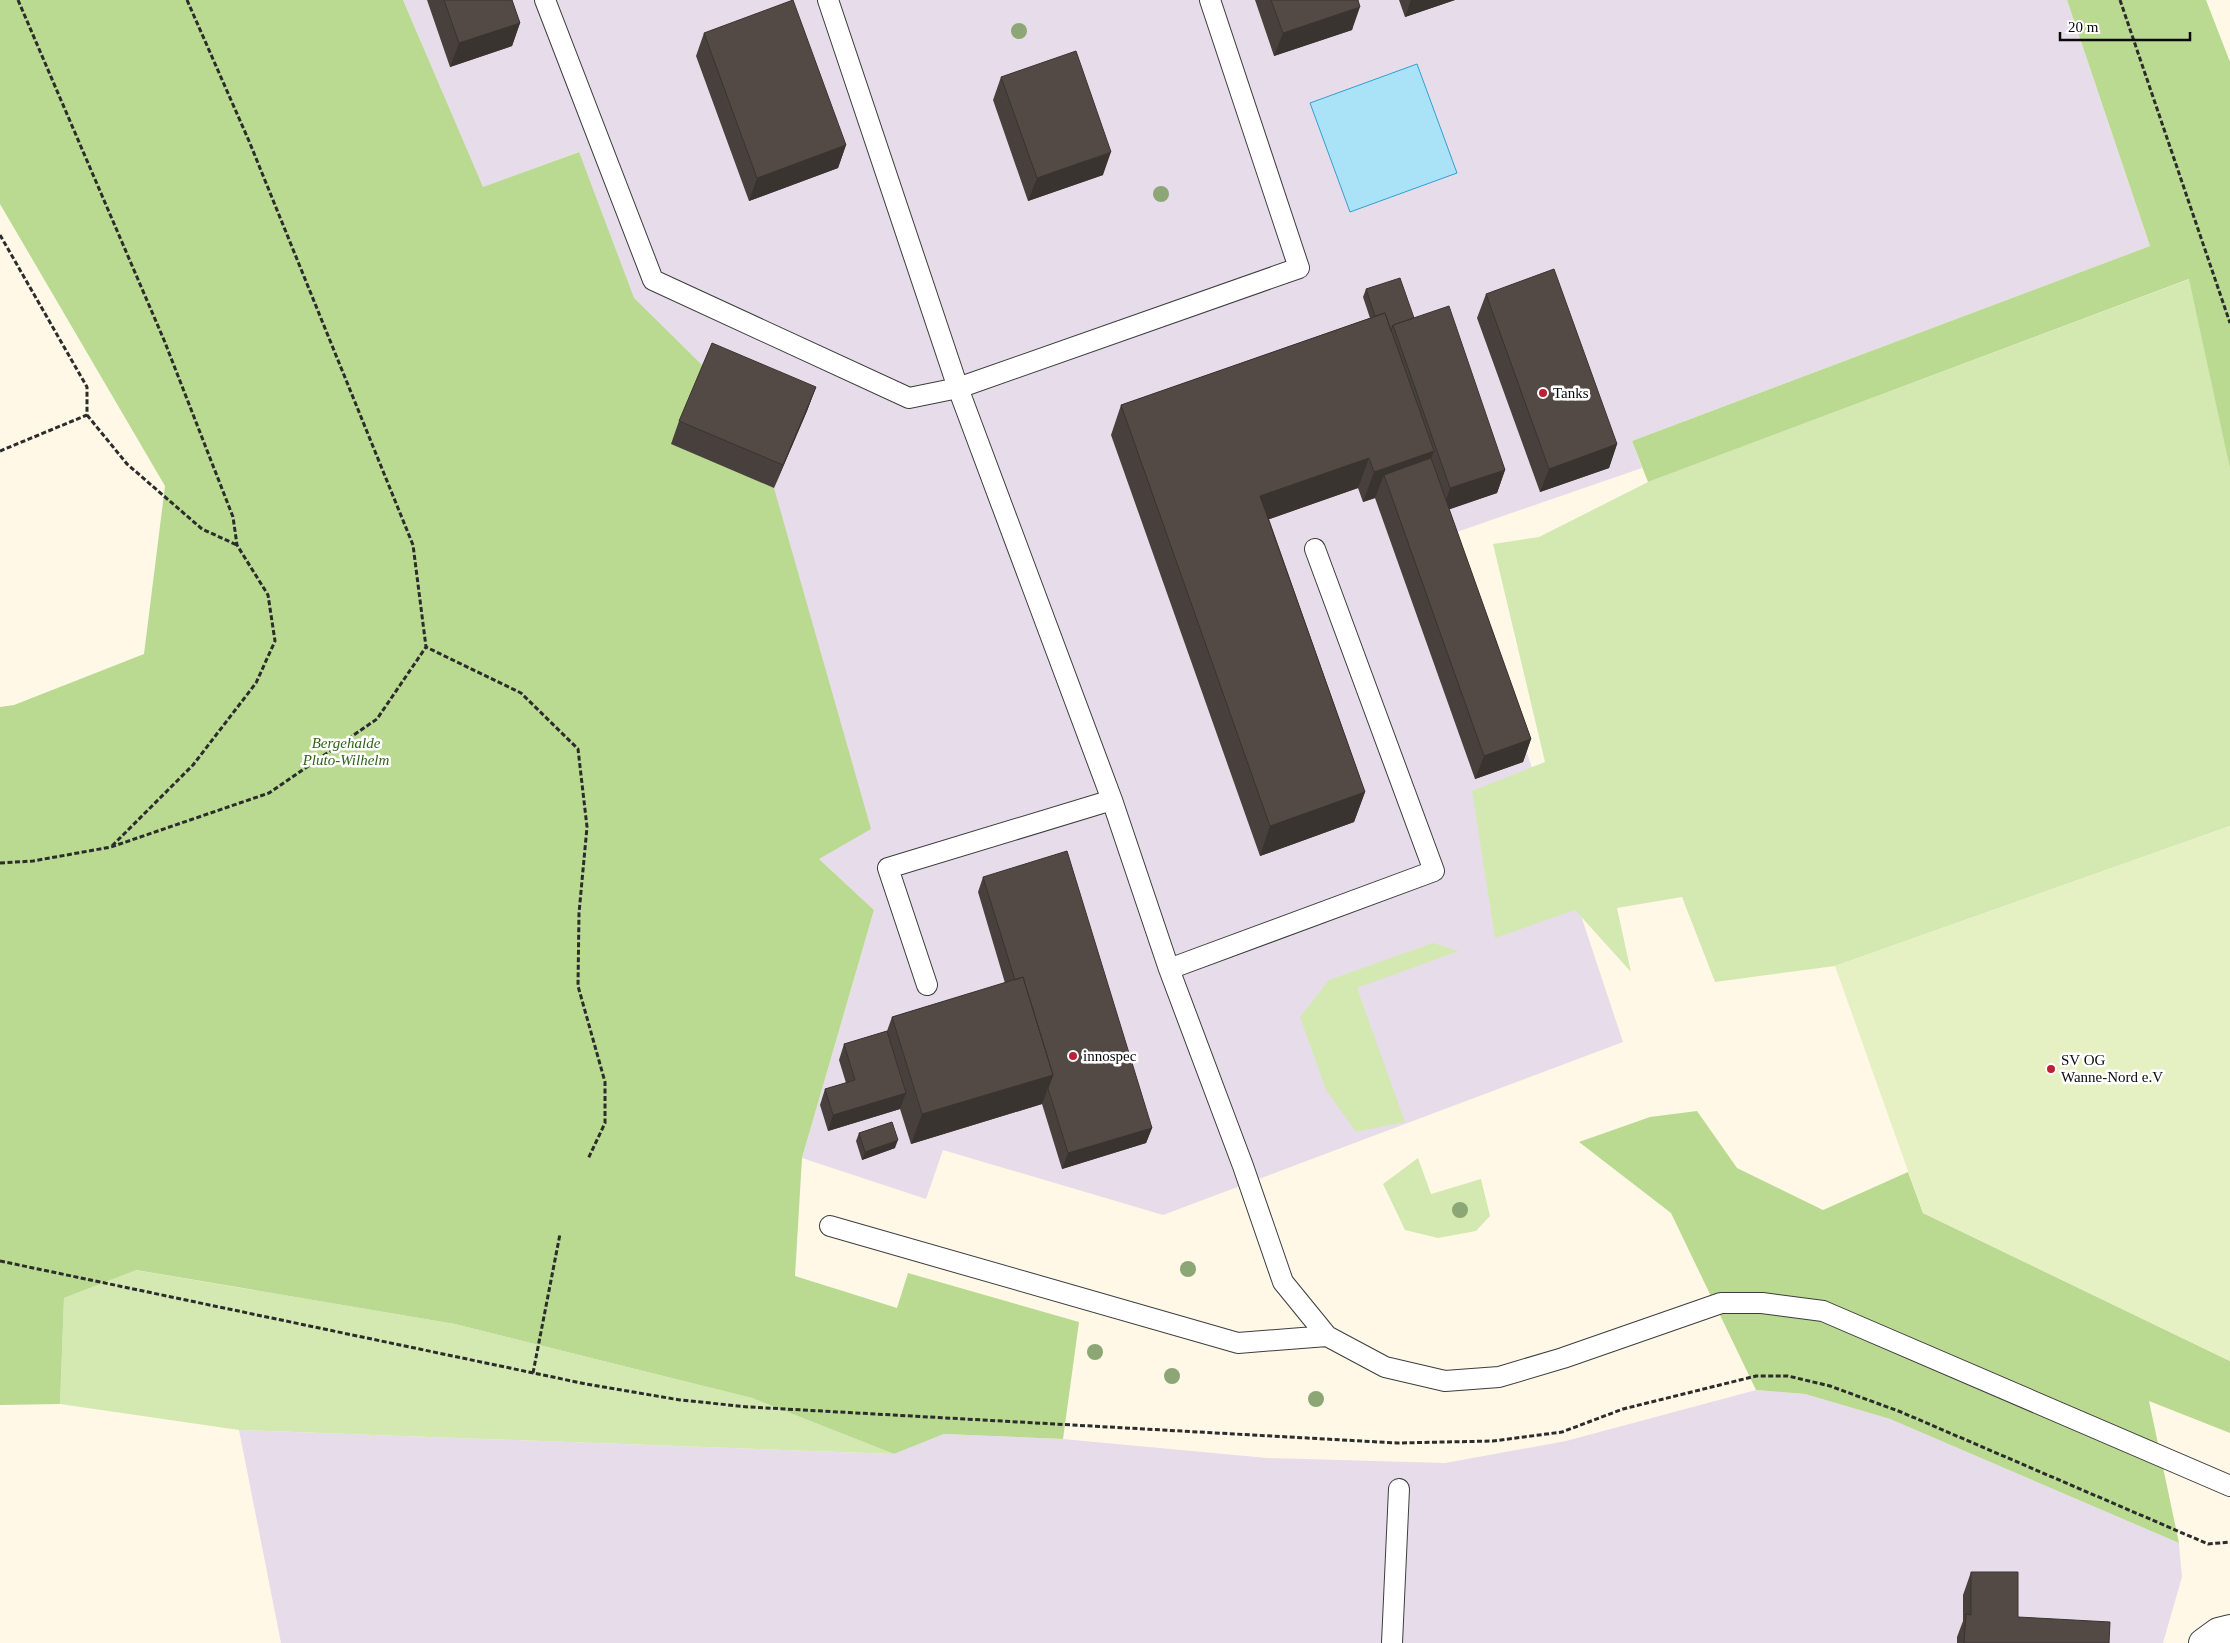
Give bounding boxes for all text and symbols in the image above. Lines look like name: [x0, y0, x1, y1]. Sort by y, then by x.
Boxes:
scale bar: [2060, 10, 2190, 42]
text: 20 m: [2068, 19, 2099, 35]
place label: Tanks: [1553, 385, 1589, 401]
marker: Tanks: [1537, 387, 1549, 399]
park label: Bergehalde Pluto-Wilhelm: [302, 735, 389, 768]
place label: innospec: [1083, 1048, 1137, 1064]
marker: innospec: [1067, 1050, 1079, 1062]
place label: SV OG Wanne-Nord e.V: [2061, 1052, 2163, 1085]
marker: SV OG Wanne-Nord e.V: [2045, 1063, 2057, 1075]

